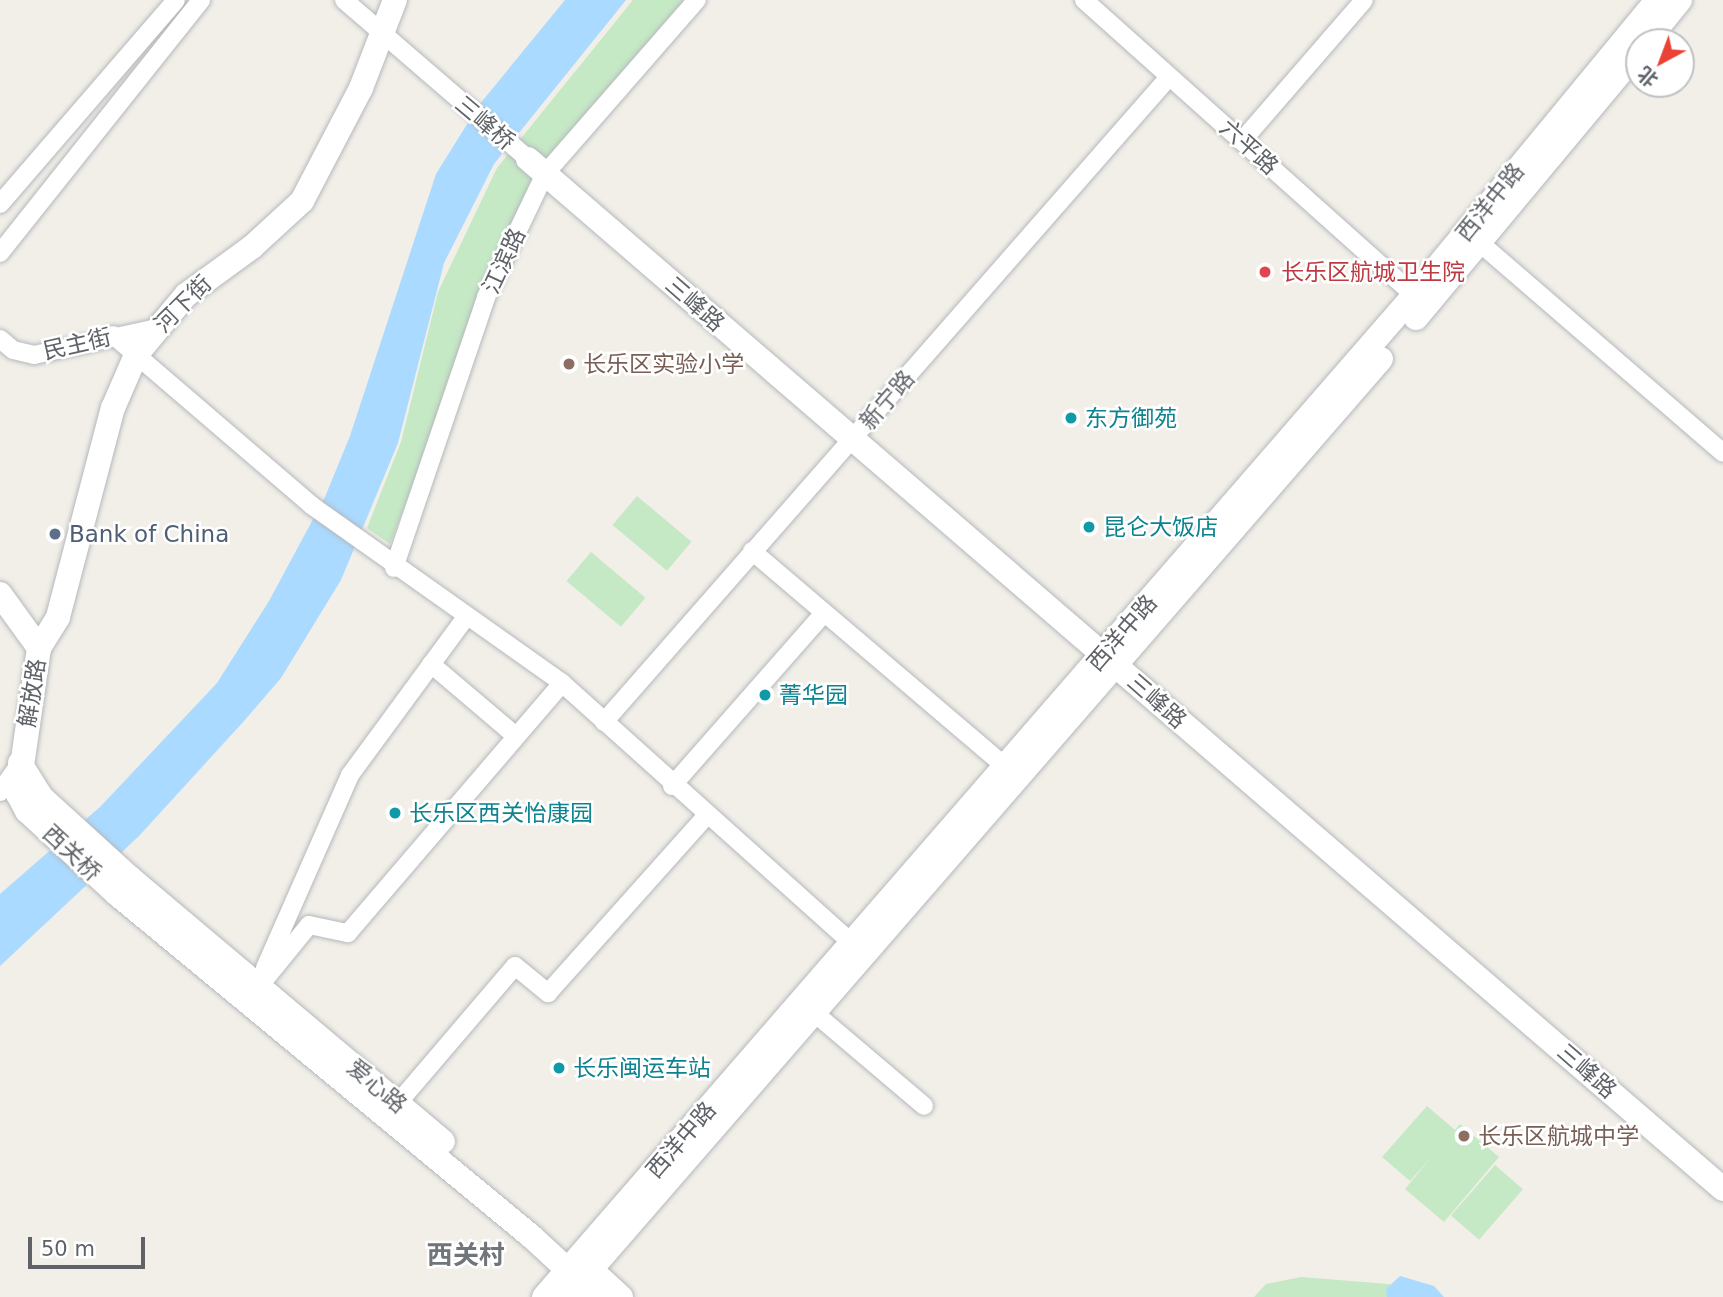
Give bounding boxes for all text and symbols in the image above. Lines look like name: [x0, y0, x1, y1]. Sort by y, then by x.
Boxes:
north arrow: [1625, 28, 1695, 98]
text: 北: [1633, 63, 1662, 92]
street label: 三峰桥: [450, 90, 520, 156]
street label: 六平路: [1214, 114, 1284, 180]
street label: 西洋中路: [1450, 158, 1530, 246]
street label: 江滨路: [477, 224, 531, 298]
place label: 长乐区航城卫生院: [1281, 258, 1465, 286]
marker: 长乐区航城卫生院: [1255, 262, 1275, 282]
street label: 河下街: [149, 270, 217, 338]
street label: 三峰路: [660, 271, 730, 337]
street label: 民主街: [40, 323, 114, 365]
place label: 长乐区实验小学: [583, 350, 744, 378]
marker: 长乐区实验小学: [561, 356, 577, 372]
street label: 新宁路: [854, 365, 920, 435]
place label: 东方御苑: [1085, 404, 1177, 432]
marker: 东方御苑: [1063, 410, 1079, 426]
place label: 昆仑大饭店: [1103, 513, 1218, 541]
marker: 昆仑大饭店: [1081, 519, 1097, 535]
place label: Bank of China: [69, 520, 229, 548]
marker: Bank of China: [47, 526, 63, 542]
street label: 西洋中路: [1081, 589, 1163, 677]
street label: 解放路: [13, 657, 51, 729]
street label: 三峰路: [1122, 668, 1192, 734]
place label: 菁华园: [779, 681, 848, 709]
marker: 菁华园: [757, 687, 773, 703]
place label: 长乐区西关怡康园: [409, 799, 593, 827]
marker: 长乐区西关怡康园: [387, 805, 403, 821]
street label: 西关桥: [37, 819, 107, 887]
street label: 三峰路: [1552, 1038, 1622, 1104]
street label: 爱心路: [342, 1053, 412, 1119]
place label: 长乐闽运车站: [573, 1054, 711, 1082]
marker: 长乐闽运车站: [551, 1060, 567, 1076]
street label: 西洋中路: [640, 1096, 722, 1184]
place label: 长乐区航城中学: [1478, 1122, 1639, 1150]
marker: 长乐区航城中学: [1456, 1128, 1472, 1144]
scale bar: [32, 1224, 149, 1268]
text: 50 m: [41, 1237, 95, 1261]
district label: 西关村: [427, 1240, 505, 1272]

